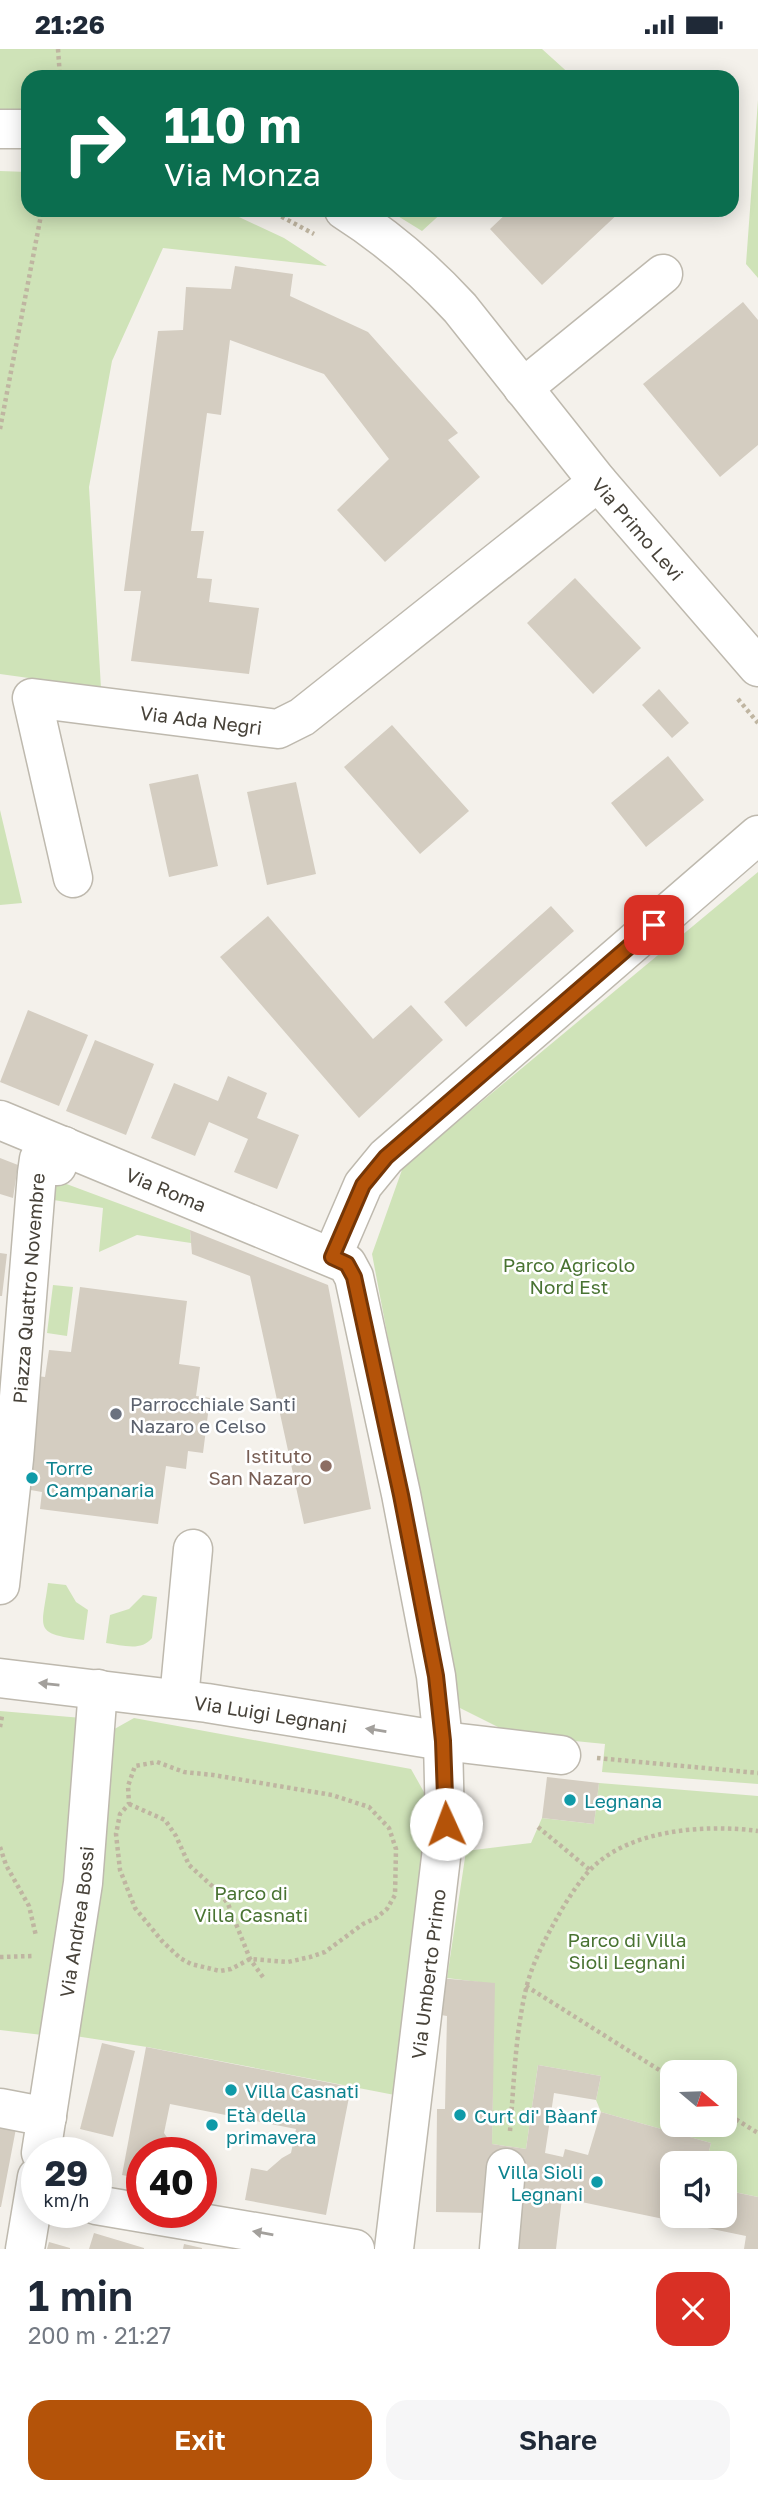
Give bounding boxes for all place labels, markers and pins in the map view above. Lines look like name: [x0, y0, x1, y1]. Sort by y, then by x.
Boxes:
pin: [624, 895, 684, 955]
place label: Parrocchiale Santi Nazaro e Celso: [130, 1392, 296, 1437]
marker: Parrocchiale Santi Nazaro e Celso: [108, 1406, 124, 1422]
place label: Istituto San Nazaro: [208, 1444, 312, 1489]
place label: Torre Campanaria: [46, 1456, 155, 1501]
marker: Istituto San Nazaro: [318, 1458, 334, 1474]
marker: Torre Campanaria: [24, 1470, 40, 1486]
place label: Legnana: [584, 1789, 662, 1812]
marker: Legnana: [562, 1792, 578, 1808]
place label: Villa Casnati: [245, 2079, 359, 2102]
marker: Villa Casnati: [223, 2082, 239, 2098]
place label: Età della primavera: [226, 2103, 317, 2148]
place label: Curt di' Bàanf: [474, 2104, 597, 2127]
marker: Curt di' Bàanf: [452, 2107, 468, 2123]
marker: Età della primavera: [204, 2117, 220, 2133]
place label: Villa Sioli Legnani: [498, 2160, 583, 2205]
marker: Villa Sioli Legnani: [589, 2174, 605, 2190]

